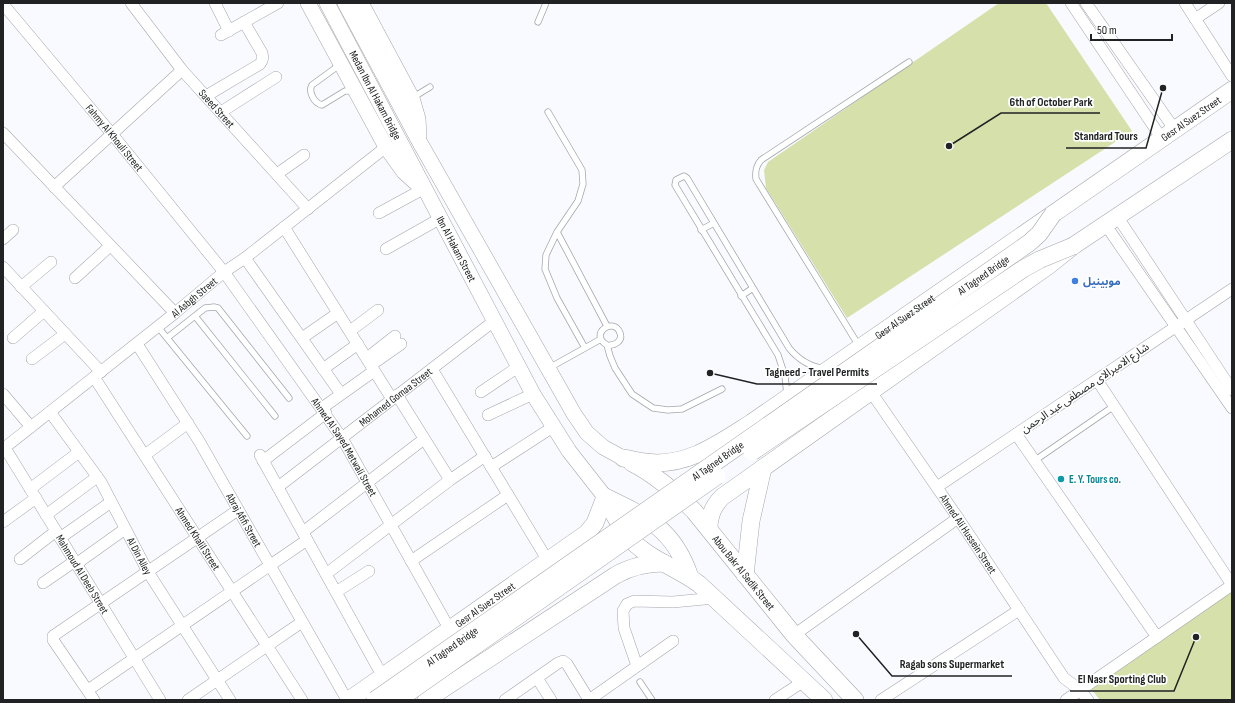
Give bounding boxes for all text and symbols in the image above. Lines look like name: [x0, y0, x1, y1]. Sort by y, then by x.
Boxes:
scale bar: [1091, 16, 1172, 42]
text: 50 m: [1097, 23, 1117, 38]
street label: Medan Ibn Al Hakam Bridge: [347, 48, 404, 142]
street label: Saeed Street: [196, 86, 238, 131]
callout: 6th of October Park: [1001, 89, 1100, 113]
street label: Gesr Al Suez Street: [1158, 93, 1224, 144]
text: 6th of October Park: [1010, 95, 1092, 110]
street label: Fahmy Al Khouli Street: [83, 101, 146, 174]
callout: Standard Tours: [1066, 124, 1146, 148]
text: Standard Tours: [1074, 129, 1138, 144]
street label: Ibn Al Hakam Street: [434, 214, 479, 285]
street label: Al Tagned Bridge: [954, 252, 1012, 298]
street label: Al Asbgh Street: [168, 274, 220, 321]
place label: موبينيل: [1083, 275, 1121, 288]
marker: موبينيل: [1070, 276, 1080, 286]
street label: Gesr Al Suez Street: [872, 291, 938, 342]
street label: شارع الاميرالاى مصطفى عبد الرحمن: [1018, 340, 1152, 437]
callout: Tagneed - Travel Permits: [757, 360, 877, 384]
street label: Mohamed Gomaa Street: [356, 364, 435, 429]
text: Tagneed - Travel Permits: [765, 365, 869, 380]
street label: Ahmed Al Sayed Metwali Street: [308, 394, 380, 499]
street label: Al Tagned Bridge: [688, 438, 746, 484]
place label: E. Y. Tours co.: [1069, 473, 1121, 486]
marker: E. Y. Tours co.: [1056, 474, 1066, 484]
street label: Abraj Afifi Street: [223, 490, 265, 550]
street label: Ahmed Ali Hussein Street: [937, 491, 1000, 576]
street label: Ahmed Khalil Street: [172, 503, 223, 573]
street label: Mahmoud Al Deeb Street: [53, 532, 112, 617]
street label: Abou Bakr Al Sedik Street: [709, 532, 778, 613]
street label: Al Din Alley: [124, 534, 155, 577]
street label: Gesr Al Suez Street: [452, 579, 518, 630]
street label: Al Tagned Bridge: [423, 624, 480, 669]
callout: Ragab sons Supermarket: [892, 652, 1012, 676]
text: Ragab sons Supermarket: [900, 657, 1004, 672]
callout: El Nasr Sporting Club: [1070, 667, 1174, 691]
text: El Nasr Sporting Club: [1078, 672, 1166, 687]

